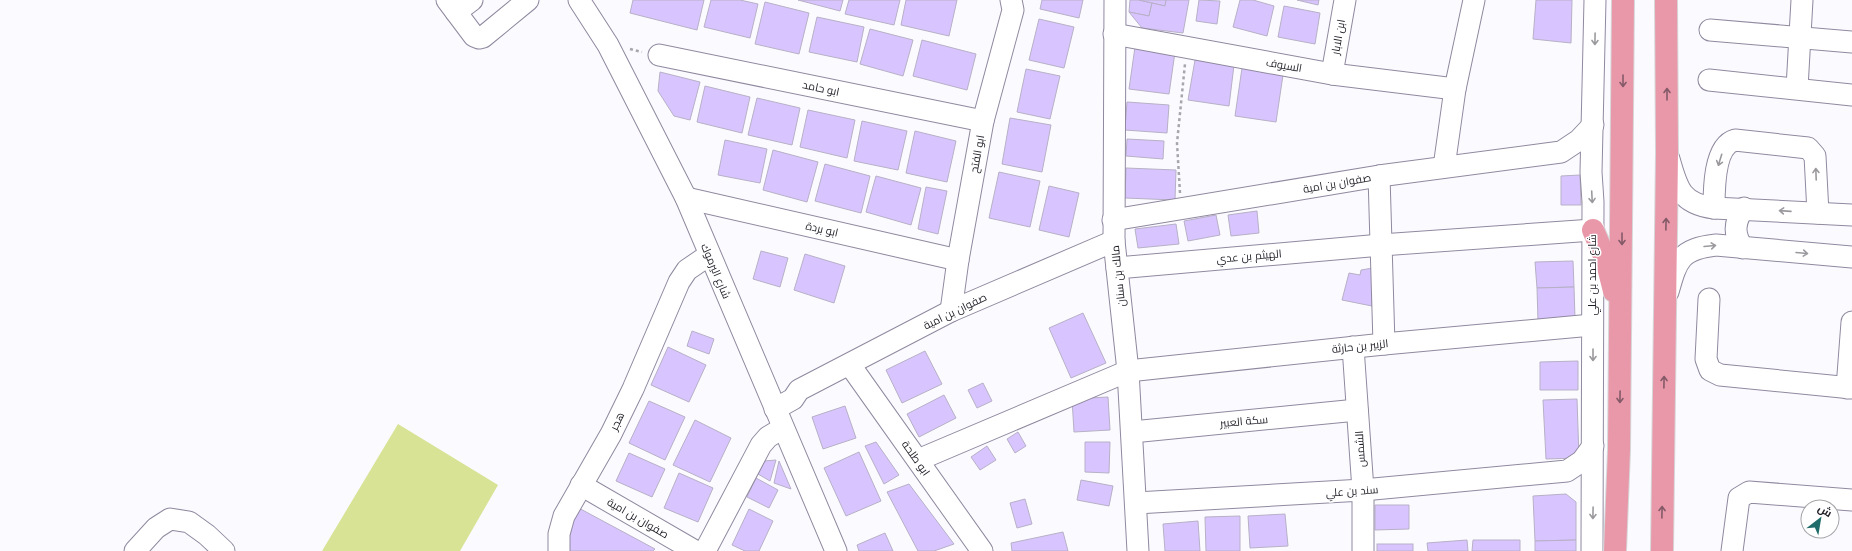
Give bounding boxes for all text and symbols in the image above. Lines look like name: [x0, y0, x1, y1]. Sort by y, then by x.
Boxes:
street label: ابن الابار: [1328, 18, 1348, 57]
one-way arrow: [1591, 32, 1598, 45]
street label: السيوف: [1265, 55, 1303, 75]
one-way arrow: [1619, 74, 1627, 87]
street label: ابو حامد: [801, 77, 841, 99]
one-way arrow: [1663, 88, 1671, 101]
street label: ابو الفتح: [967, 134, 988, 174]
one-way arrow: [1716, 153, 1723, 166]
one-way arrow: [1812, 168, 1820, 181]
street label: صفوان بن امية: [1302, 170, 1372, 196]
one-way arrow: [1589, 190, 1596, 203]
one-way arrow: [1779, 207, 1792, 214]
street label: ابو بردة: [804, 218, 840, 240]
one-way arrow: [1662, 218, 1670, 231]
one-way arrow: [1618, 232, 1626, 245]
street label: شارع احمد بن علي: [1585, 234, 1601, 316]
street label: شارع اليرموك: [697, 241, 734, 301]
one-way arrow: [1703, 242, 1716, 250]
street label: مالك بن سنان: [1108, 245, 1128, 307]
street label: الهيثم بن عدي: [1216, 246, 1282, 268]
one-way arrow: [1795, 250, 1808, 257]
street label: صفوان بن امية: [921, 290, 989, 332]
street label: الزبير بن حارثة: [1331, 336, 1389, 356]
one-way arrow: [1589, 348, 1597, 361]
one-way arrow: [1660, 376, 1668, 389]
one-way arrow: [1616, 390, 1624, 403]
street label: هجر: [606, 410, 627, 433]
street label: سكة العبير: [1218, 412, 1269, 430]
street label: الشمس: [1352, 430, 1368, 468]
street label: ابو طلحة: [899, 438, 933, 478]
street label: سند بن علي: [1325, 482, 1379, 502]
street label: صفوان بن امية: [605, 495, 671, 541]
north arrow: [1800, 499, 1840, 539]
text: ش: [1815, 501, 1835, 520]
one-way arrow: [1589, 506, 1597, 519]
one-way arrow: [1658, 506, 1666, 519]

